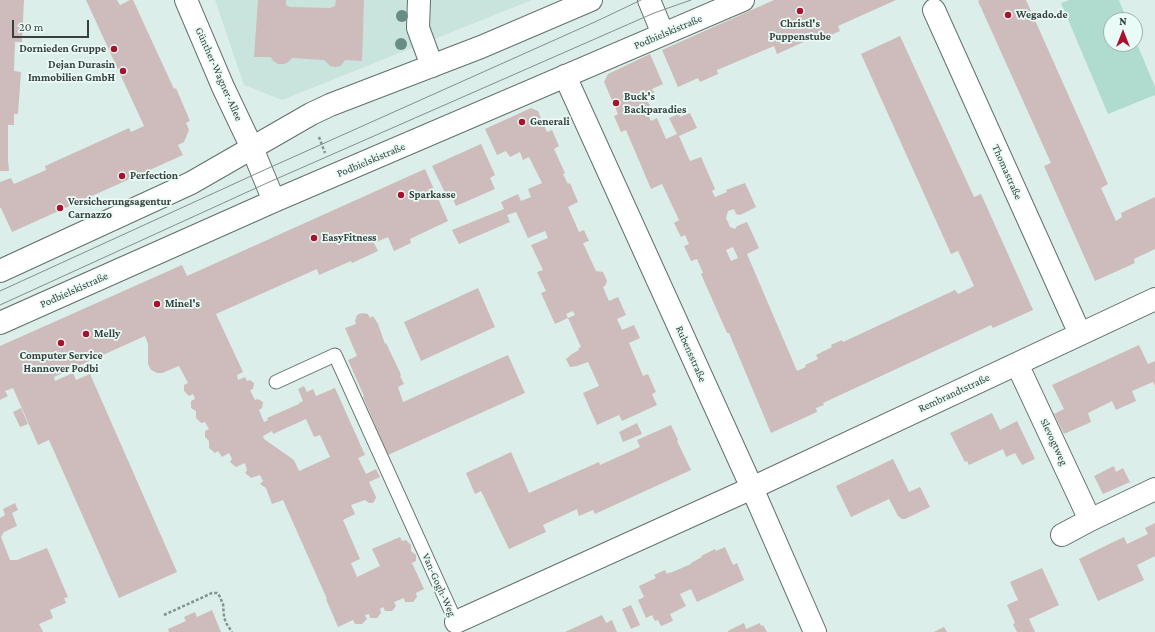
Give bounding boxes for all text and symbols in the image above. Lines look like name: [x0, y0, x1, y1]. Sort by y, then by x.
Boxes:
marker: Christl's Puppenstube: [795, 6, 805, 16]
place label: Wegado.de: [1016, 8, 1068, 22]
marker: Wegado.de: [1003, 10, 1013, 20]
scale bar: [14, 12, 91, 38]
street label: Podbielskistraße: [632, 12, 704, 52]
north arrow: [1103, 12, 1143, 52]
text: N: [1119, 15, 1127, 27]
place label: Christl's Puppenstube: [769, 17, 831, 43]
text: 20 m: [19, 20, 43, 34]
street label: Günther-Wagner-Allee: [192, 25, 246, 123]
place label: Dornieden Gruppe: [19, 42, 106, 56]
marker: Dornieden Gruppe: [109, 44, 119, 54]
place label: Dejan Durasin Immobilien GmbH: [28, 58, 115, 84]
marker: Dejan Durasin Immobilien GmbH: [118, 66, 128, 76]
place label: Buck's Backparadies: [624, 90, 686, 116]
marker: Buck's Backparadies: [611, 98, 621, 108]
place label: Generali: [530, 115, 570, 129]
marker: Generali: [517, 117, 527, 127]
street label: Podbielskistraße: [335, 140, 407, 180]
street label: Thomastraße: [989, 142, 1025, 202]
place label: Perfection: [130, 169, 178, 183]
marker: Perfection: [117, 171, 127, 181]
place label: Sparkasse: [409, 188, 456, 202]
marker: Sparkasse: [396, 190, 406, 200]
place label: Versicherungsagentur Carnazzo: [68, 195, 171, 221]
marker: Versicherungsagentur Carnazzo: [55, 203, 65, 213]
place label: EasyFitness: [322, 231, 377, 245]
marker: EasyFitness: [309, 233, 319, 243]
street label: Podbielskistraße: [38, 269, 110, 311]
place label: Minel's: [165, 297, 200, 311]
marker: Minel's: [152, 299, 162, 309]
street label: Rubensstraße: [673, 324, 709, 384]
place label: Melly: [94, 327, 120, 341]
marker: Melly: [81, 329, 91, 339]
marker: Computer Service Hannover Podbi: [56, 338, 66, 348]
place label: Computer Service Hannover Podbi: [19, 349, 103, 375]
street label: Rembrandtstraße: [916, 371, 992, 415]
street label: Slevogtweg: [1037, 416, 1071, 468]
street label: Van-Gogh-Weg: [419, 551, 459, 619]

